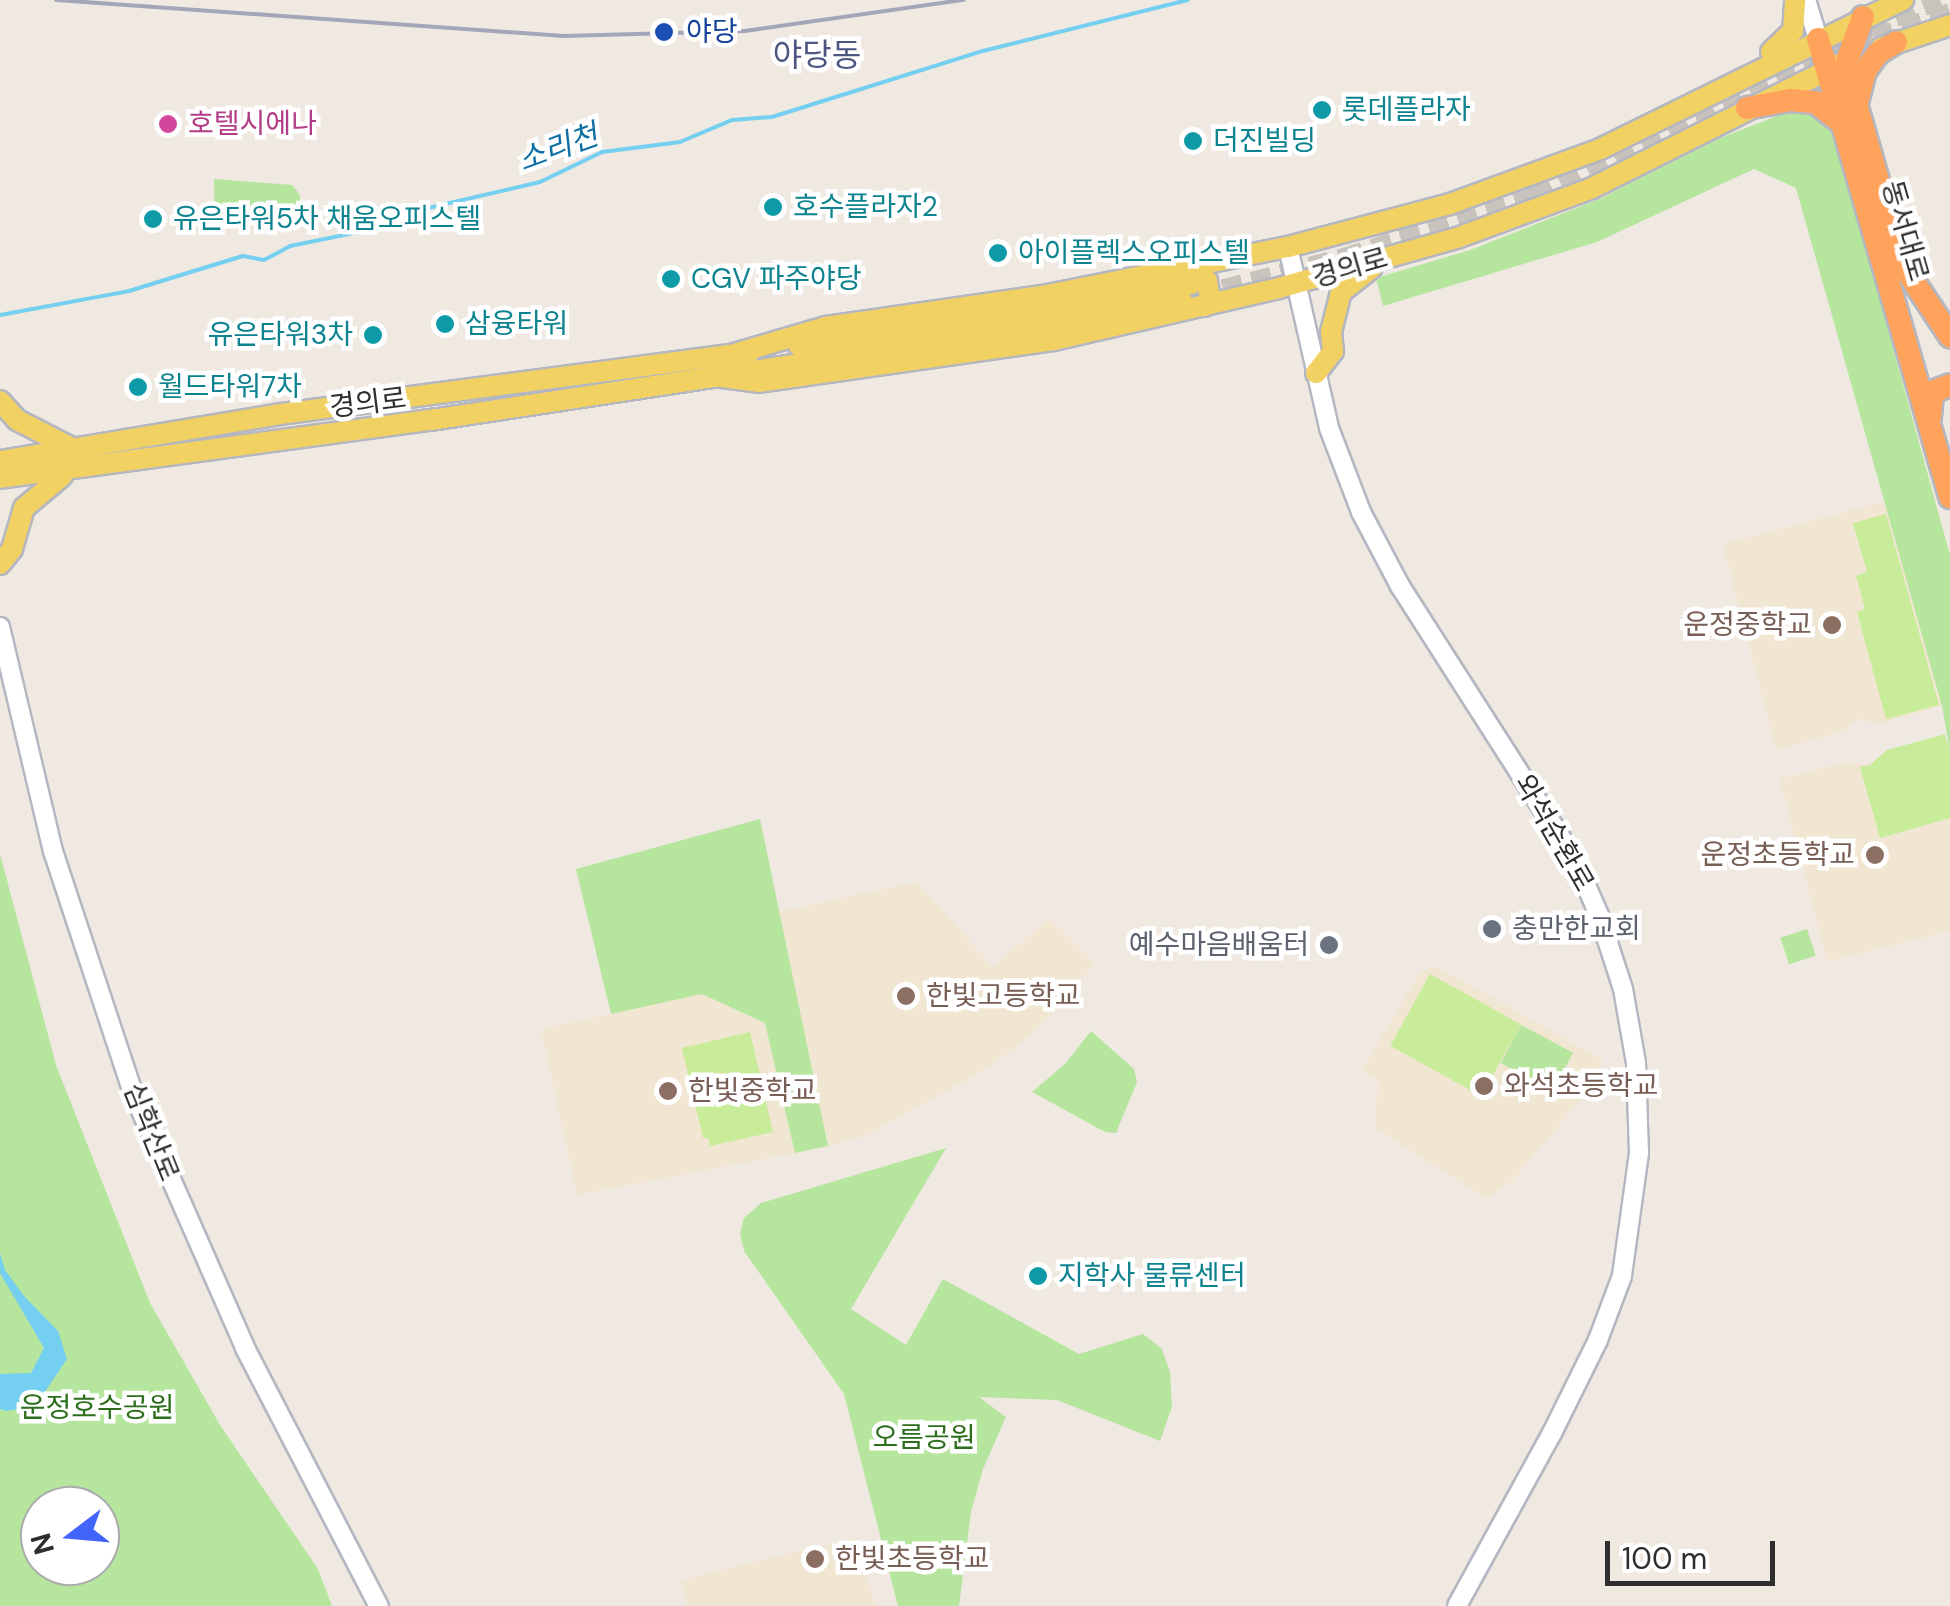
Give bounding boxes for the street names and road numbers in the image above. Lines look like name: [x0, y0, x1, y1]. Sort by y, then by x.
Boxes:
street label: 동서대로: [1875, 177, 1935, 285]
street label: 경의로: [1308, 241, 1392, 295]
street label: 경의로: [328, 382, 408, 424]
street label: 와석순환로: [1507, 769, 1601, 897]
street label: 심학산로: [116, 1078, 186, 1186]

